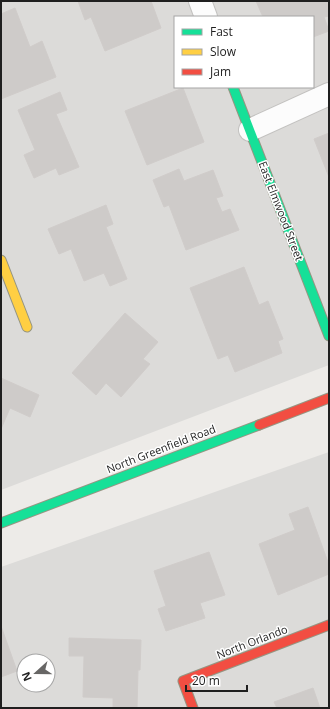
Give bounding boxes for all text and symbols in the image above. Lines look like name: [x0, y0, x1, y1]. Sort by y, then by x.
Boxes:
legend: [174, 16, 314, 88]
text: Fast: [210, 23, 233, 40]
text: Slow: [210, 43, 237, 60]
text: Jam: [209, 63, 231, 80]
street label: East Elmwood Street: [256, 159, 307, 263]
street label: North Greenfield Road: [104, 421, 218, 476]
street label: North Orlando: [214, 621, 290, 662]
north arrow: [16, 653, 56, 693]
scale bar: [186, 667, 247, 693]
text: N: [18, 670, 35, 684]
text: 20 m: [192, 672, 220, 689]

